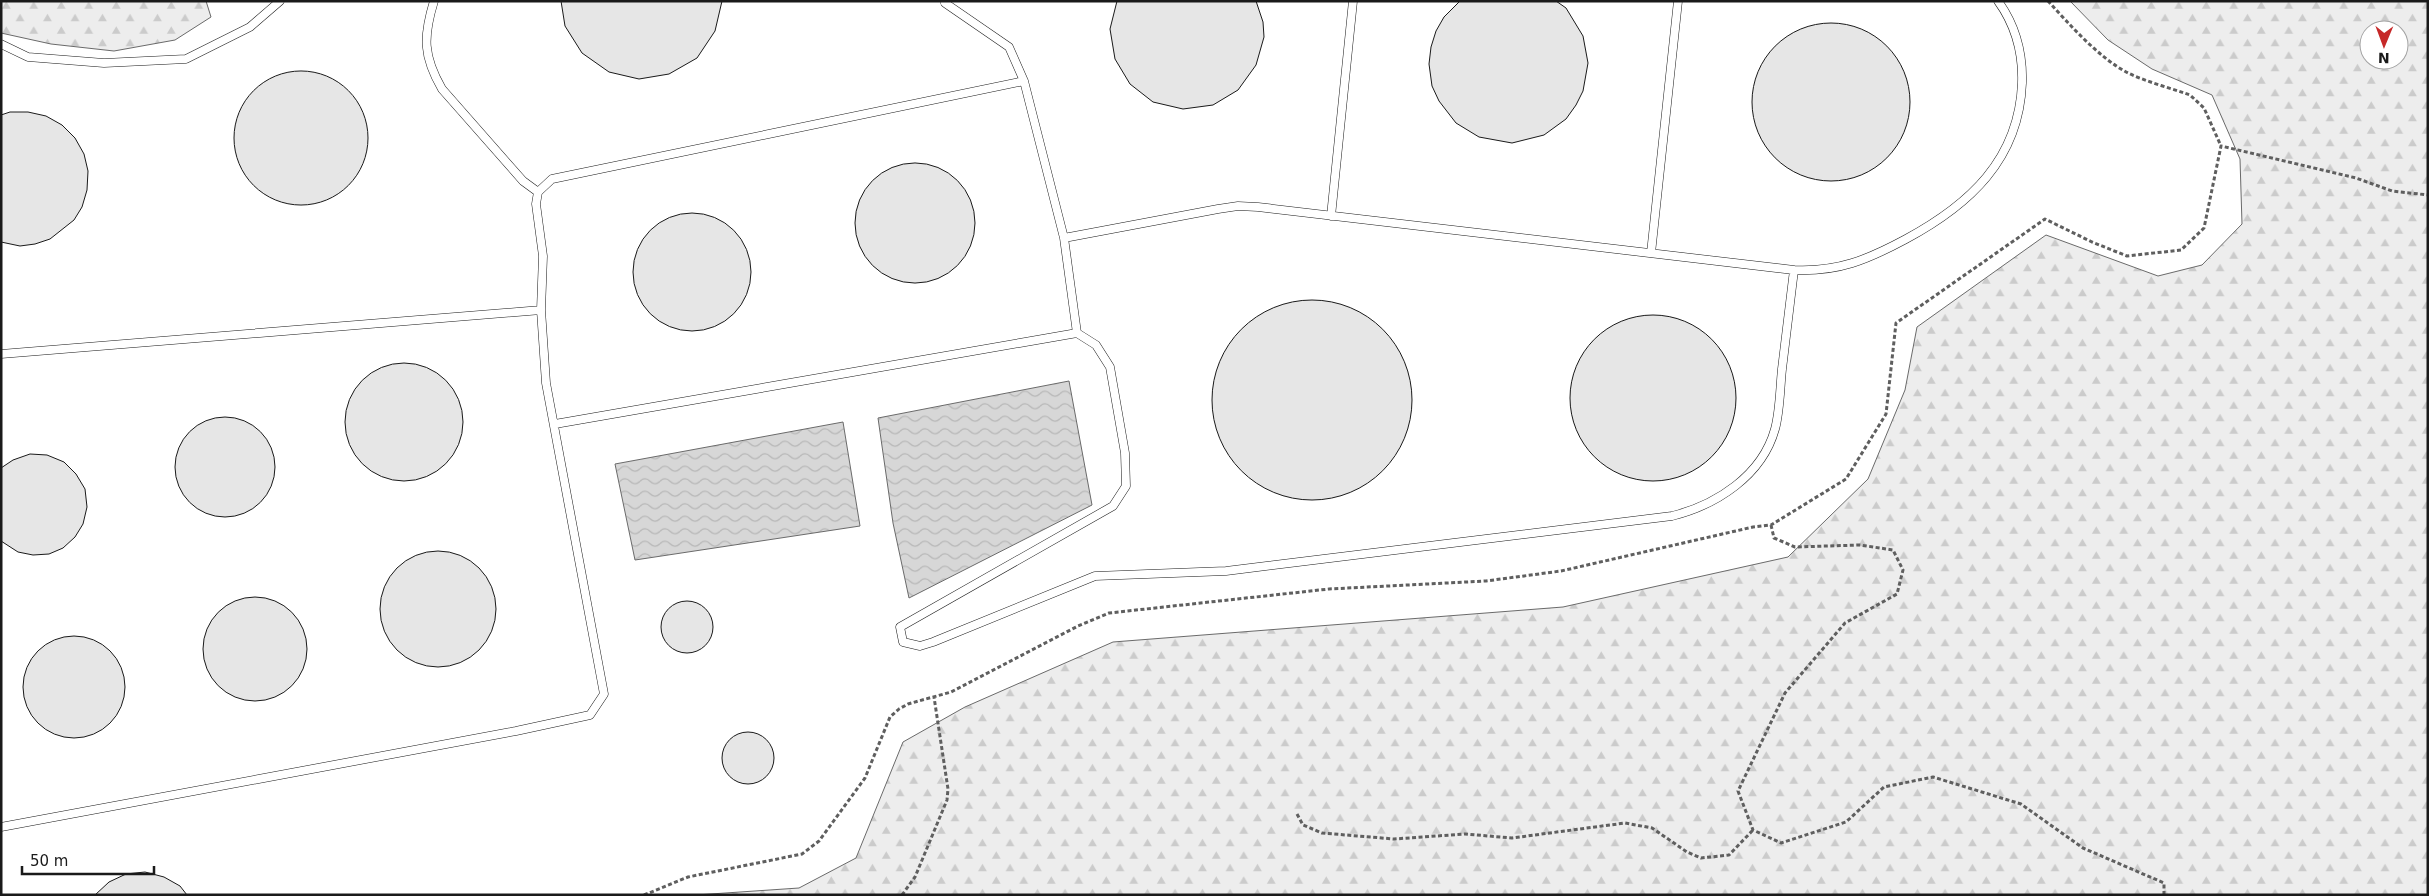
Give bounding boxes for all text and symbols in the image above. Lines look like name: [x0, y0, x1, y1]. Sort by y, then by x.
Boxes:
north arrow: [2359, 20, 2409, 70]
text: N: [2378, 50, 2390, 66]
scale bar: [22, 844, 155, 876]
text: 50 m: [30, 852, 68, 870]

